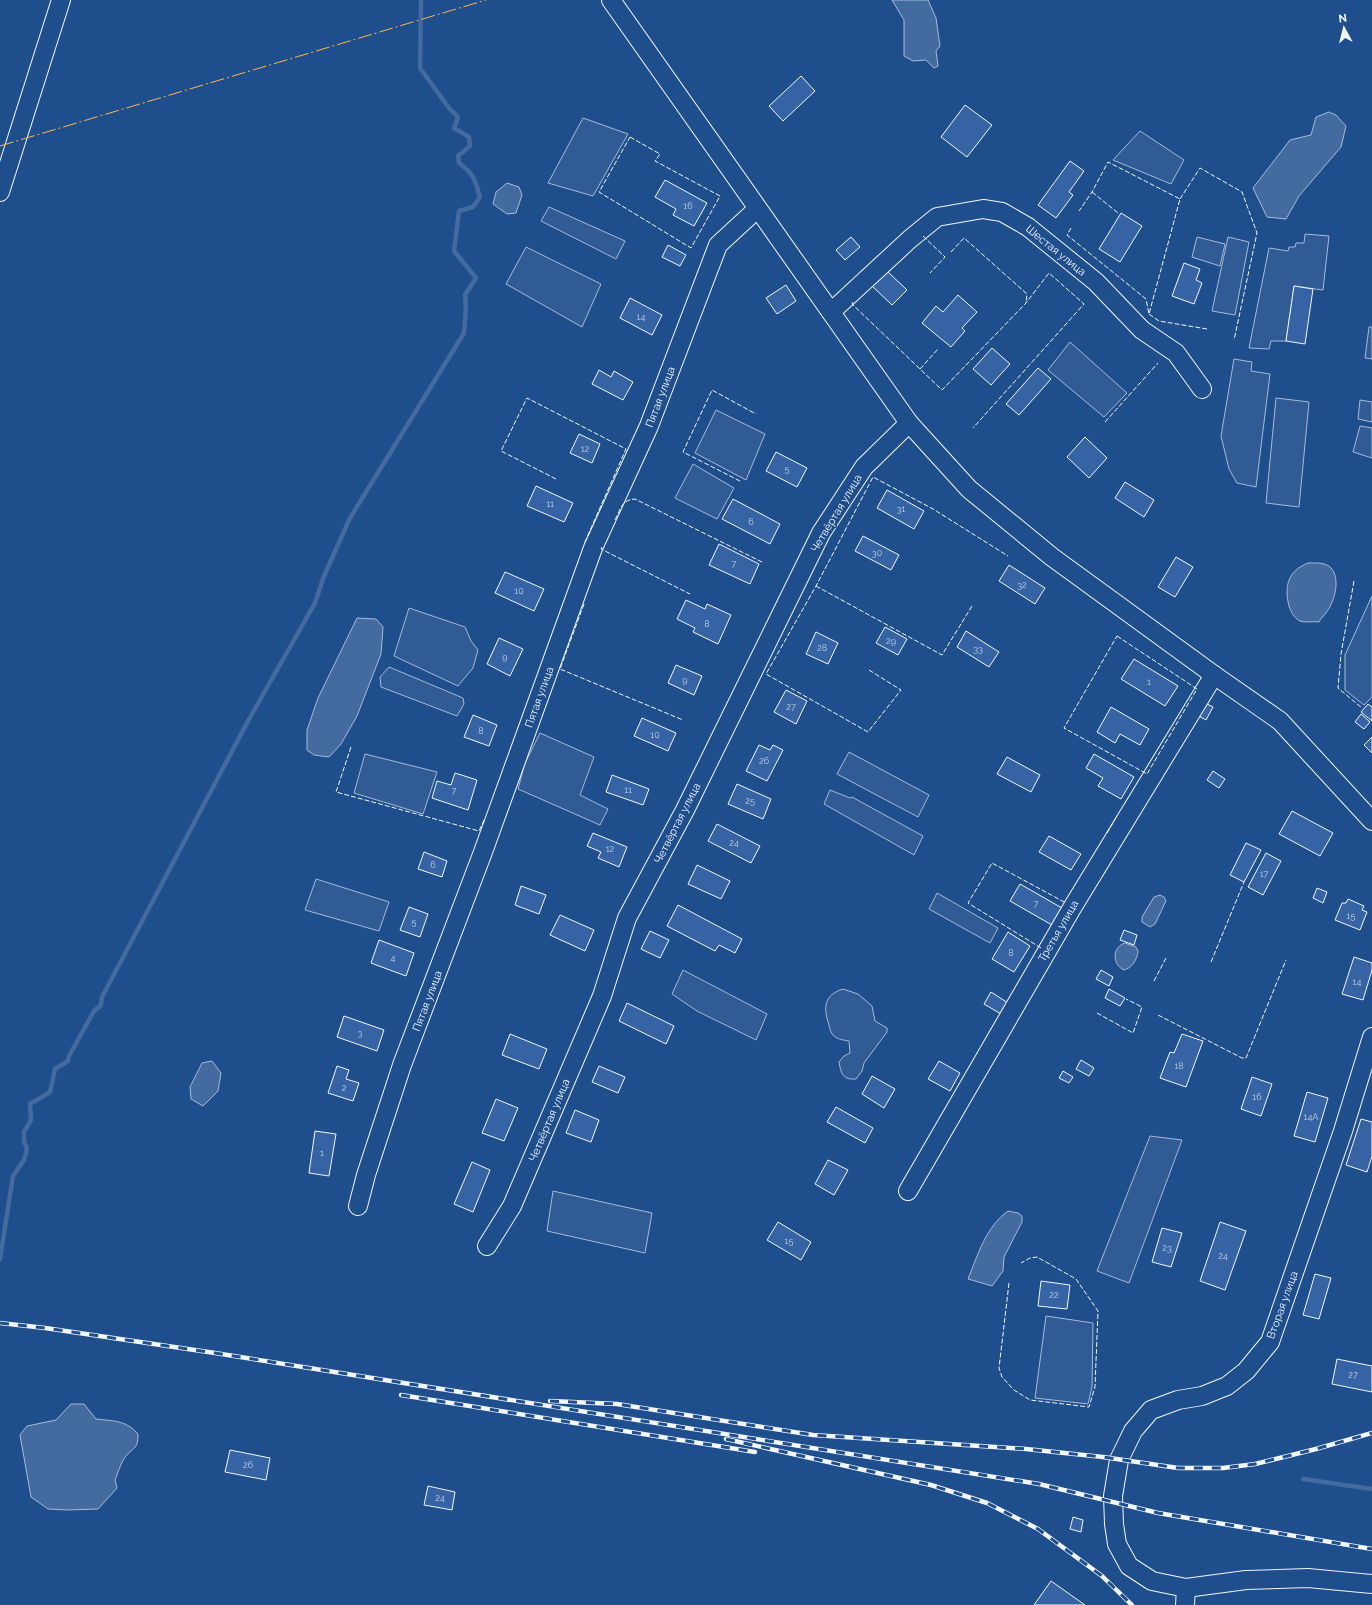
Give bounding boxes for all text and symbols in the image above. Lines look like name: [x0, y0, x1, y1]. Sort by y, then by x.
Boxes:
north arrow: [1324, 8, 1364, 48]
text: N: [1338, 12, 1348, 26]
house number: 16: [683, 201, 693, 211]
street label: Шестая улица: [1023, 222, 1088, 279]
house number: 14: [637, 312, 645, 322]
street label: Пятая улица: [643, 365, 678, 429]
house number: 12: [581, 444, 590, 454]
house number: 5: [785, 464, 790, 474]
street label: Четвёртая улица: [808, 472, 865, 555]
house number: 11: [546, 499, 554, 509]
house number: 31: [897, 504, 905, 514]
house number: 6: [748, 517, 754, 527]
house number: 30: [872, 548, 883, 558]
house number: 7: [732, 559, 737, 569]
house number: 32: [1017, 580, 1027, 590]
house number: 10: [514, 586, 524, 596]
house number: 8: [704, 619, 710, 629]
house number: 29: [886, 636, 896, 646]
house number: 28: [817, 643, 827, 653]
house number: 33: [973, 644, 983, 654]
house number: 9: [502, 652, 508, 662]
street label: Пятая улица: [522, 665, 557, 730]
house number: 9: [682, 675, 688, 685]
house number: 1: [1147, 677, 1151, 687]
house number: 27: [786, 702, 796, 712]
house number: 8: [478, 726, 484, 736]
house number: 10: [650, 730, 660, 740]
house number: 26: [759, 756, 770, 766]
street label: Четвёртая улица: [652, 781, 703, 866]
house number: 11: [624, 785, 632, 795]
house number: 7: [452, 786, 457, 796]
house number: 25: [745, 796, 755, 806]
house number: 24: [729, 838, 739, 848]
house number: 12: [606, 844, 615, 854]
house number: 6: [430, 860, 436, 870]
house number: 17: [1260, 869, 1268, 879]
street label: Третья улица: [1036, 898, 1081, 964]
house number: 7: [1034, 899, 1039, 909]
house number: 15: [1347, 911, 1355, 921]
house number: 5: [412, 917, 417, 927]
house number: 8: [1008, 948, 1014, 958]
house number: 4: [391, 953, 396, 963]
street label: Пятая улица: [410, 969, 445, 1033]
house number: 14: [1353, 977, 1361, 987]
house number: 3: [358, 1028, 363, 1038]
house number: 18: [1174, 1061, 1184, 1071]
street label: Четвёртая улица: [526, 1077, 573, 1163]
house number: 2: [342, 1083, 347, 1093]
house number: 16: [1252, 1092, 1262, 1102]
house number: 14А: [1304, 1112, 1318, 1122]
house number: 1: [320, 1148, 324, 1158]
house number: 15: [785, 1236, 793, 1246]
house number: 23: [1162, 1243, 1172, 1253]
house number: 24: [1218, 1251, 1228, 1261]
street label: Вторая улица: [1264, 1269, 1301, 1341]
house number: 22: [1049, 1290, 1059, 1300]
house number: 27: [1348, 1370, 1358, 1380]
house number: 26: [243, 1460, 254, 1470]
house number: 24: [435, 1493, 445, 1503]

